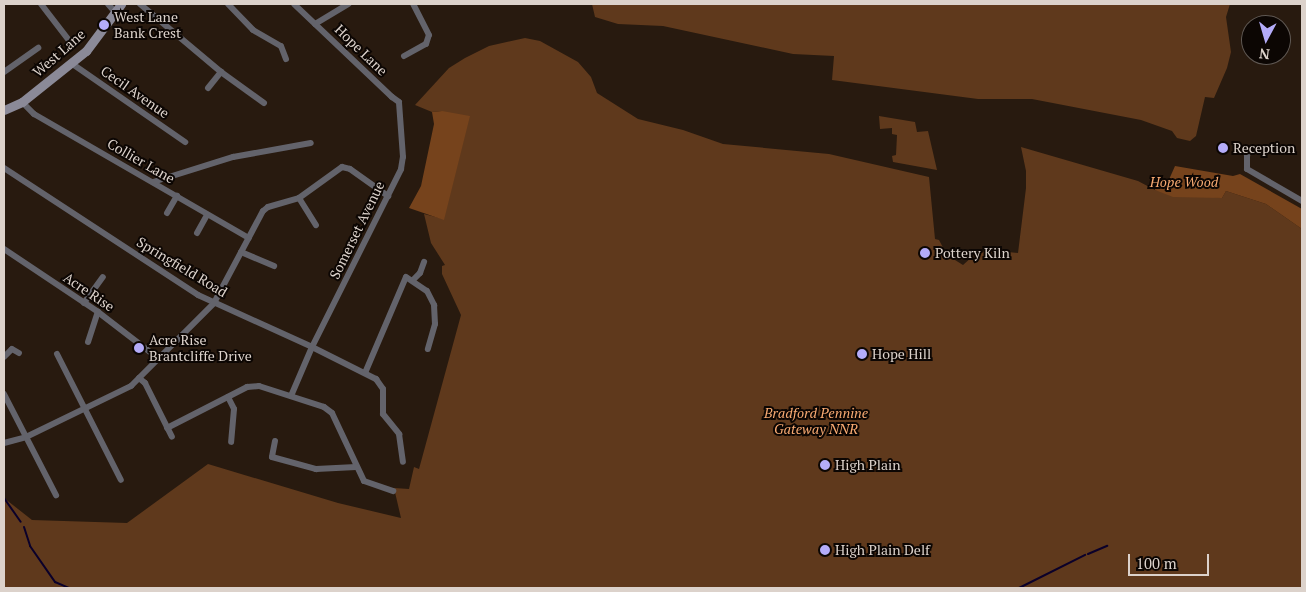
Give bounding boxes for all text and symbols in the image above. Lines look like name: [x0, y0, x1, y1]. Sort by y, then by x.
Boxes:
place label: West Lane Bank Crest: [114, 9, 181, 41]
north arrow: [1241, 15, 1291, 65]
marker: West Lane Bank Crest: [98, 19, 110, 31]
street label: Hope Lane: [331, 21, 391, 79]
street label: West Lane: [29, 26, 89, 80]
text: N: [1258, 44, 1271, 64]
street label: Cecil Avenue: [97, 62, 173, 122]
street label: Collier Lane: [104, 135, 178, 187]
place label: Reception: [1233, 140, 1295, 156]
marker: Reception: [1217, 142, 1229, 154]
park label: Hope Wood: [1150, 174, 1218, 190]
street label: Somerset Avenue: [326, 178, 388, 282]
street label: Springfield Road: [134, 233, 230, 301]
place label: Pottery Kiln: [935, 245, 1010, 261]
marker: Pottery Kiln: [919, 247, 931, 259]
street label: Acre Rise: [60, 269, 118, 315]
place label: Acre Rise Brantcliffe Drive: [149, 332, 252, 364]
marker: Acre Rise Brantcliffe Drive: [133, 342, 145, 354]
place label: Hope Hill: [872, 346, 931, 362]
marker: Hope Hill: [856, 348, 868, 360]
park label: Bradford Pennine Gateway NNR: [764, 405, 868, 438]
place label: High Plain: [835, 457, 901, 473]
marker: High Plain: [819, 459, 831, 471]
place label: High Plain Delf: [835, 542, 930, 558]
marker: High Plain Delf: [819, 544, 831, 556]
scale bar: [1131, 544, 1212, 576]
text: 100 m: [1136, 553, 1177, 573]

